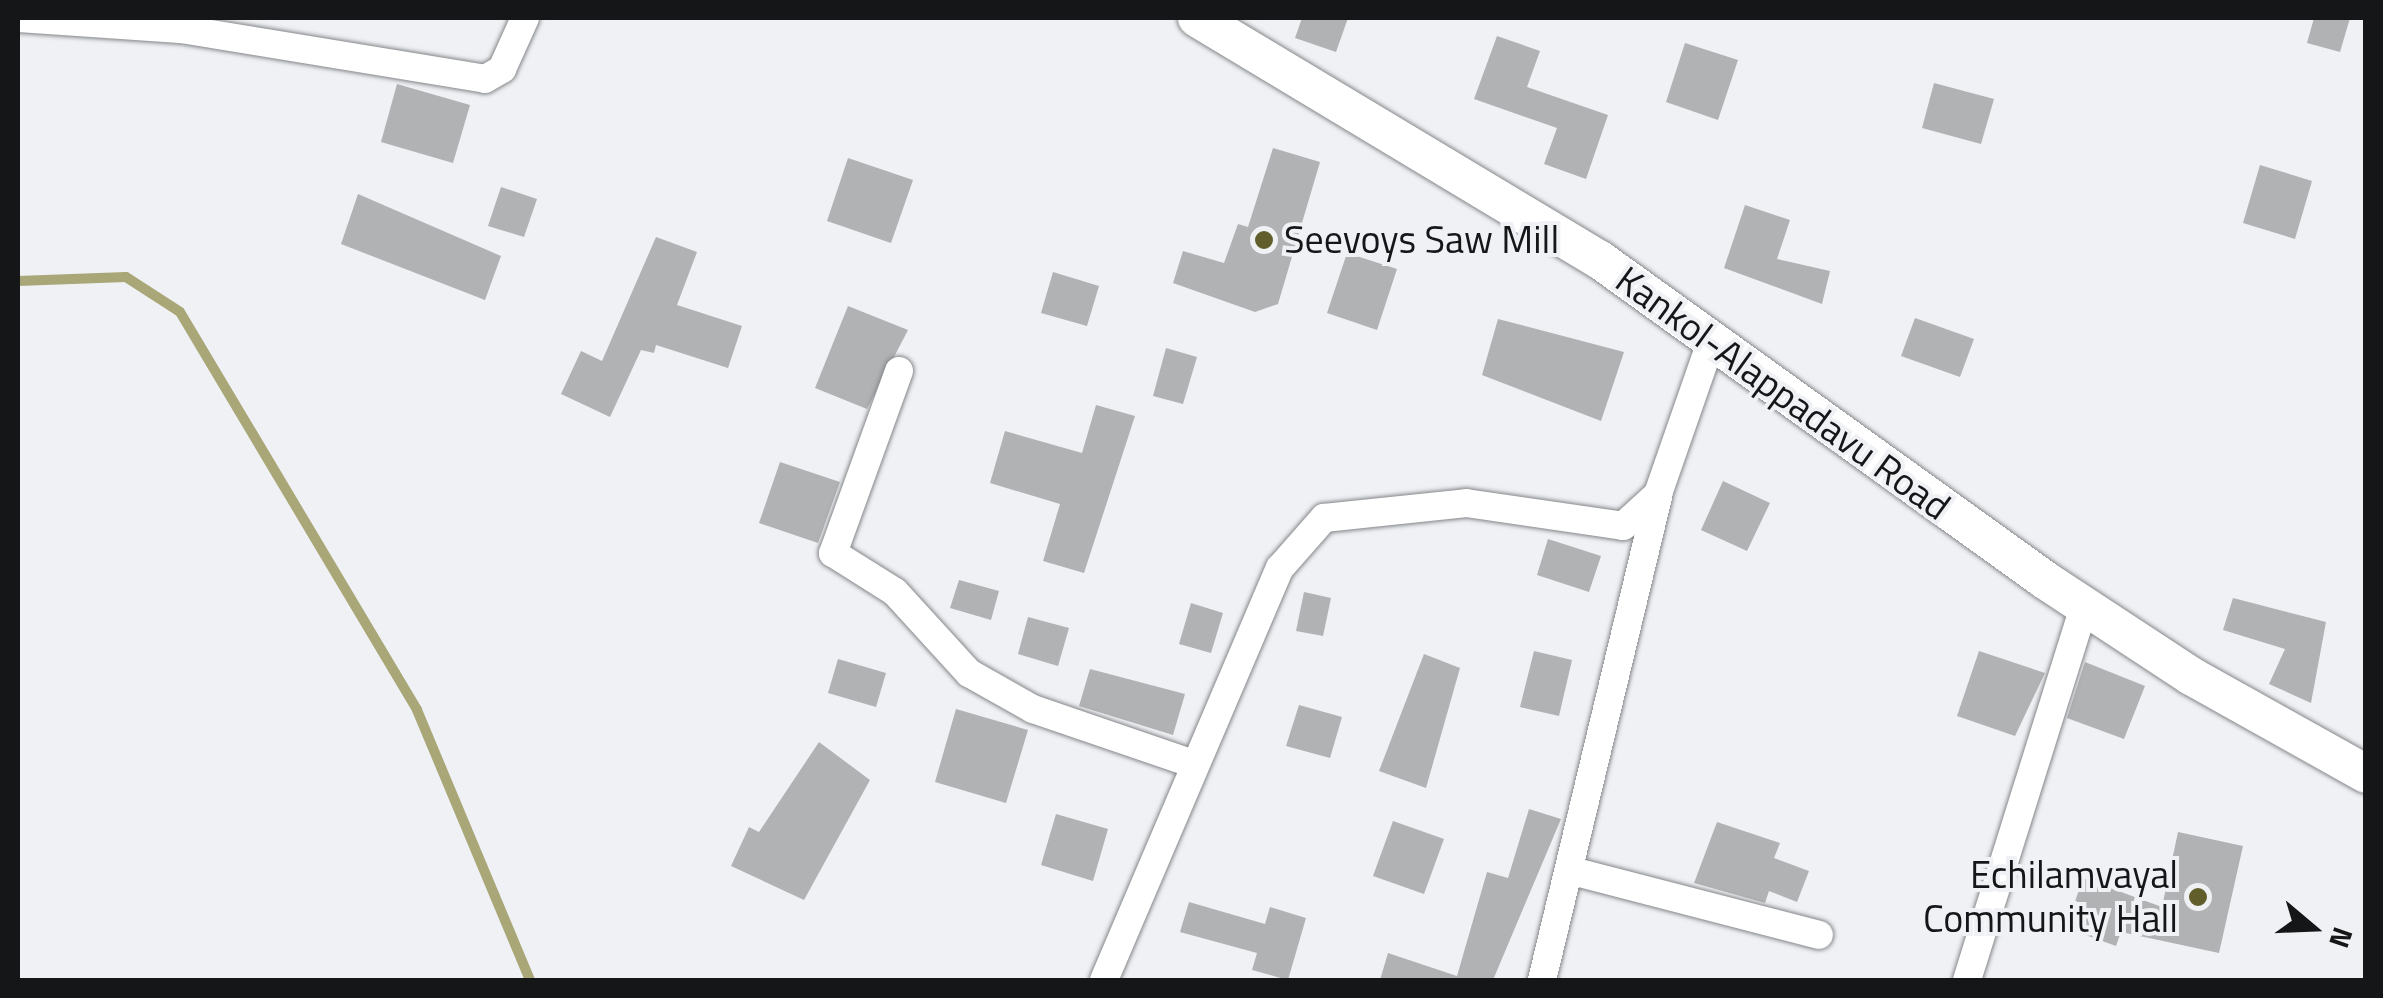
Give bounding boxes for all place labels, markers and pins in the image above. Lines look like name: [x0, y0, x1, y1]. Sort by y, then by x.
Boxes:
place label: Seevoys Saw Mill: [1284, 217, 1559, 263]
marker: Seevoys Saw Mill: [1253, 229, 1275, 251]
place label: Echilamvayal Community Hall: [1923, 852, 2178, 942]
marker: Echilamvayal Community Hall: [2187, 886, 2209, 908]

